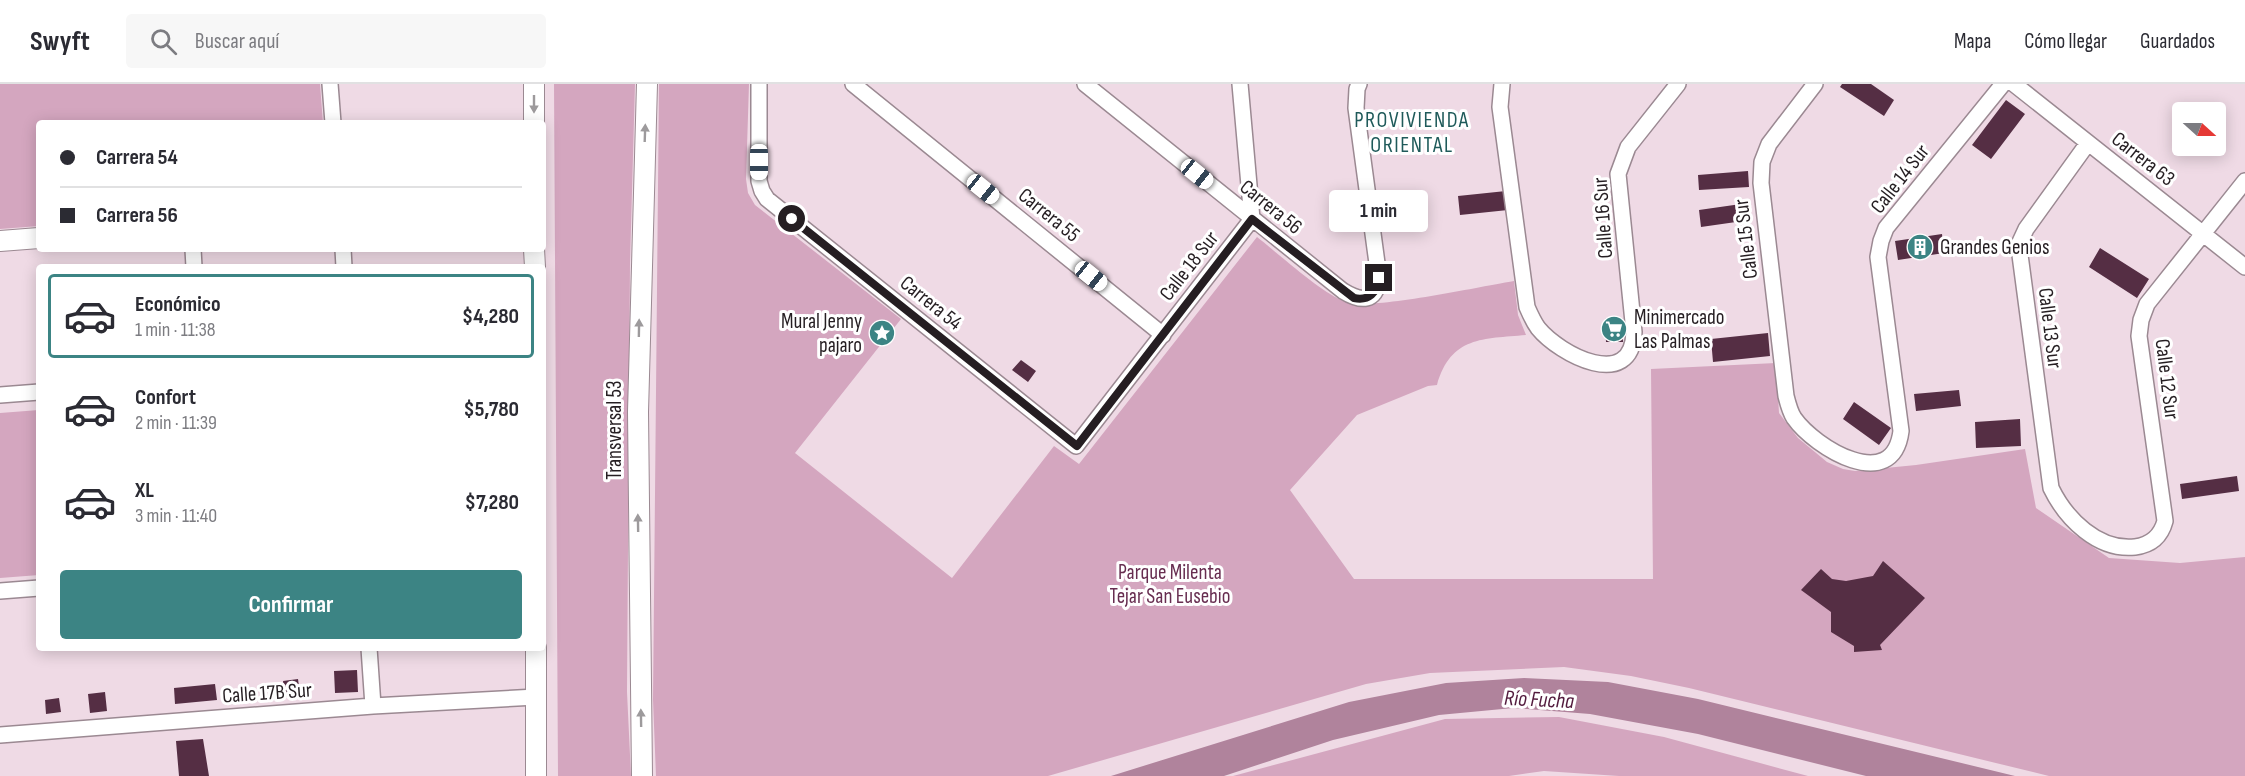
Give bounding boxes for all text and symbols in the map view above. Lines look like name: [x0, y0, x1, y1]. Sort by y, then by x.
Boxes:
search box: [126, 14, 546, 68]
text: Swyft: [30, 25, 90, 58]
icon: search: [147, 25, 180, 58]
text: Buscar aquí: [195, 28, 279, 55]
text: Mapa: [1954, 29, 1991, 54]
text: Cómo llegar: [2024, 29, 2107, 54]
text: Guardados: [2140, 29, 2215, 54]
one-way arrow: [529, 94, 539, 113]
north arrow: [2172, 102, 2226, 156]
map controls: [2172, 102, 2226, 156]
district label: PROVIVIENDA ORIENTAL: [1354, 107, 1470, 159]
one-way arrow: [640, 123, 649, 142]
street label: Carrera 63: [2106, 127, 2180, 191]
street label: Calle 14 Sur: [1865, 139, 1935, 219]
text: Carrera 54: [96, 144, 178, 171]
car: [750, 144, 768, 180]
car: [1177, 156, 1217, 192]
car: [963, 171, 1003, 207]
street label: Carrera 56: [1235, 174, 1307, 240]
street label: Calle 16 Sur: [1588, 177, 1618, 259]
street label: Carrera 55: [1013, 183, 1085, 247]
callout: 1 min: [1330, 191, 1428, 233]
street label: Calle 15 Sur: [1729, 198, 1763, 280]
text: 1 min: [1360, 199, 1397, 223]
text: Carrera 56: [96, 202, 178, 229]
route start: [778, 205, 805, 232]
street label: Calle 18 Sur: [1154, 226, 1224, 306]
building icon: Grandes Genios: [1905, 232, 1935, 262]
place label: Grandes Genios: [1940, 235, 2049, 260]
car: [1071, 258, 1111, 294]
route end: [1365, 264, 1392, 291]
street label: Carrera 54: [895, 270, 967, 336]
street label: Calle 13 Sur: [2033, 286, 2067, 370]
icon: car: [63, 289, 117, 343]
text: Económico: [135, 291, 221, 318]
text: $4,280: [462, 303, 519, 330]
place label: Minimercado Las Palmas: [1634, 305, 1725, 354]
place label: Mural Jenny pajaro: [781, 309, 862, 358]
supermarket icon: Minimercado Las Palmas: [1599, 314, 1629, 344]
text: 1 min · 11:38: [135, 318, 216, 342]
one-way arrow: [634, 318, 644, 337]
place icon: Mural Jenny pajaro: [867, 318, 897, 348]
street label: Calle 12 Sur: [2150, 337, 2184, 421]
street label: Transversal 53: [602, 380, 627, 480]
icon: car: [63, 382, 117, 436]
text: Confort: [135, 384, 196, 411]
text: $5,780: [463, 396, 519, 423]
text: 2 min · 11:39: [135, 411, 217, 435]
icon: car: [63, 475, 117, 529]
text: XL: [135, 477, 154, 504]
text: $7,280: [465, 489, 519, 516]
text: 3 min · 11:40: [135, 504, 217, 528]
one-way arrow: [634, 513, 643, 532]
park label: Parque Milenta Tejar San Eusebio: [1110, 560, 1230, 609]
button: Confirmar: [60, 570, 522, 639]
street label: Calle 17B Sur: [221, 677, 313, 709]
water label: Río Fucha: [1503, 685, 1575, 715]
one-way arrow: [636, 708, 646, 727]

